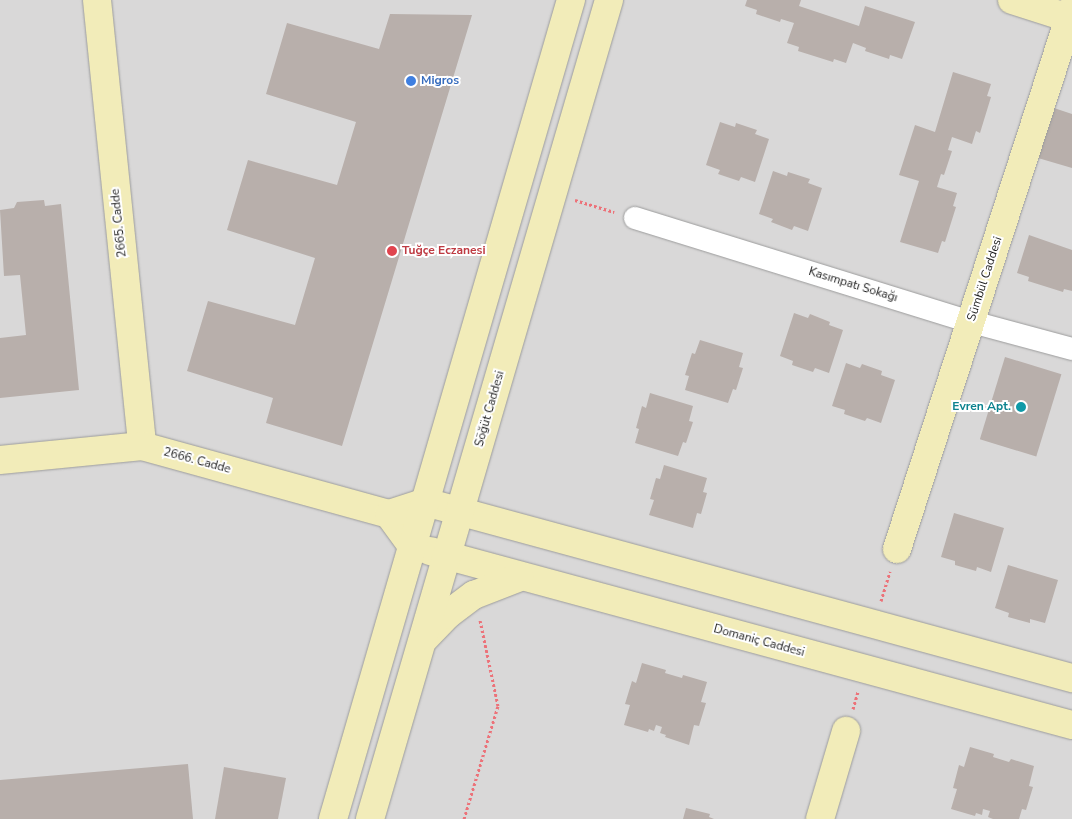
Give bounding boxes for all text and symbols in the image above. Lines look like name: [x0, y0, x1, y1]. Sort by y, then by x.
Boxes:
place label: Migros: [421, 74, 459, 88]
marker: Migros: [405, 75, 417, 87]
street label: 2665. Cadde: [108, 188, 130, 258]
street label: Sümbül Caddesi: [965, 235, 1005, 323]
place label: Tuğçe Eczanesi: [402, 244, 485, 258]
marker: Tuğçe Eczanesi: [386, 245, 398, 257]
street label: Kasımpatı Sokağı: [807, 265, 899, 305]
street label: Söğüt Caddesi: [472, 369, 508, 449]
place label: Evren Apt.: [952, 400, 1011, 414]
marker: Evren Apt.: [1015, 401, 1027, 413]
street label: 2666. Cadde: [162, 445, 232, 477]
street label: Domaniç Caddesi: [712, 622, 806, 660]

